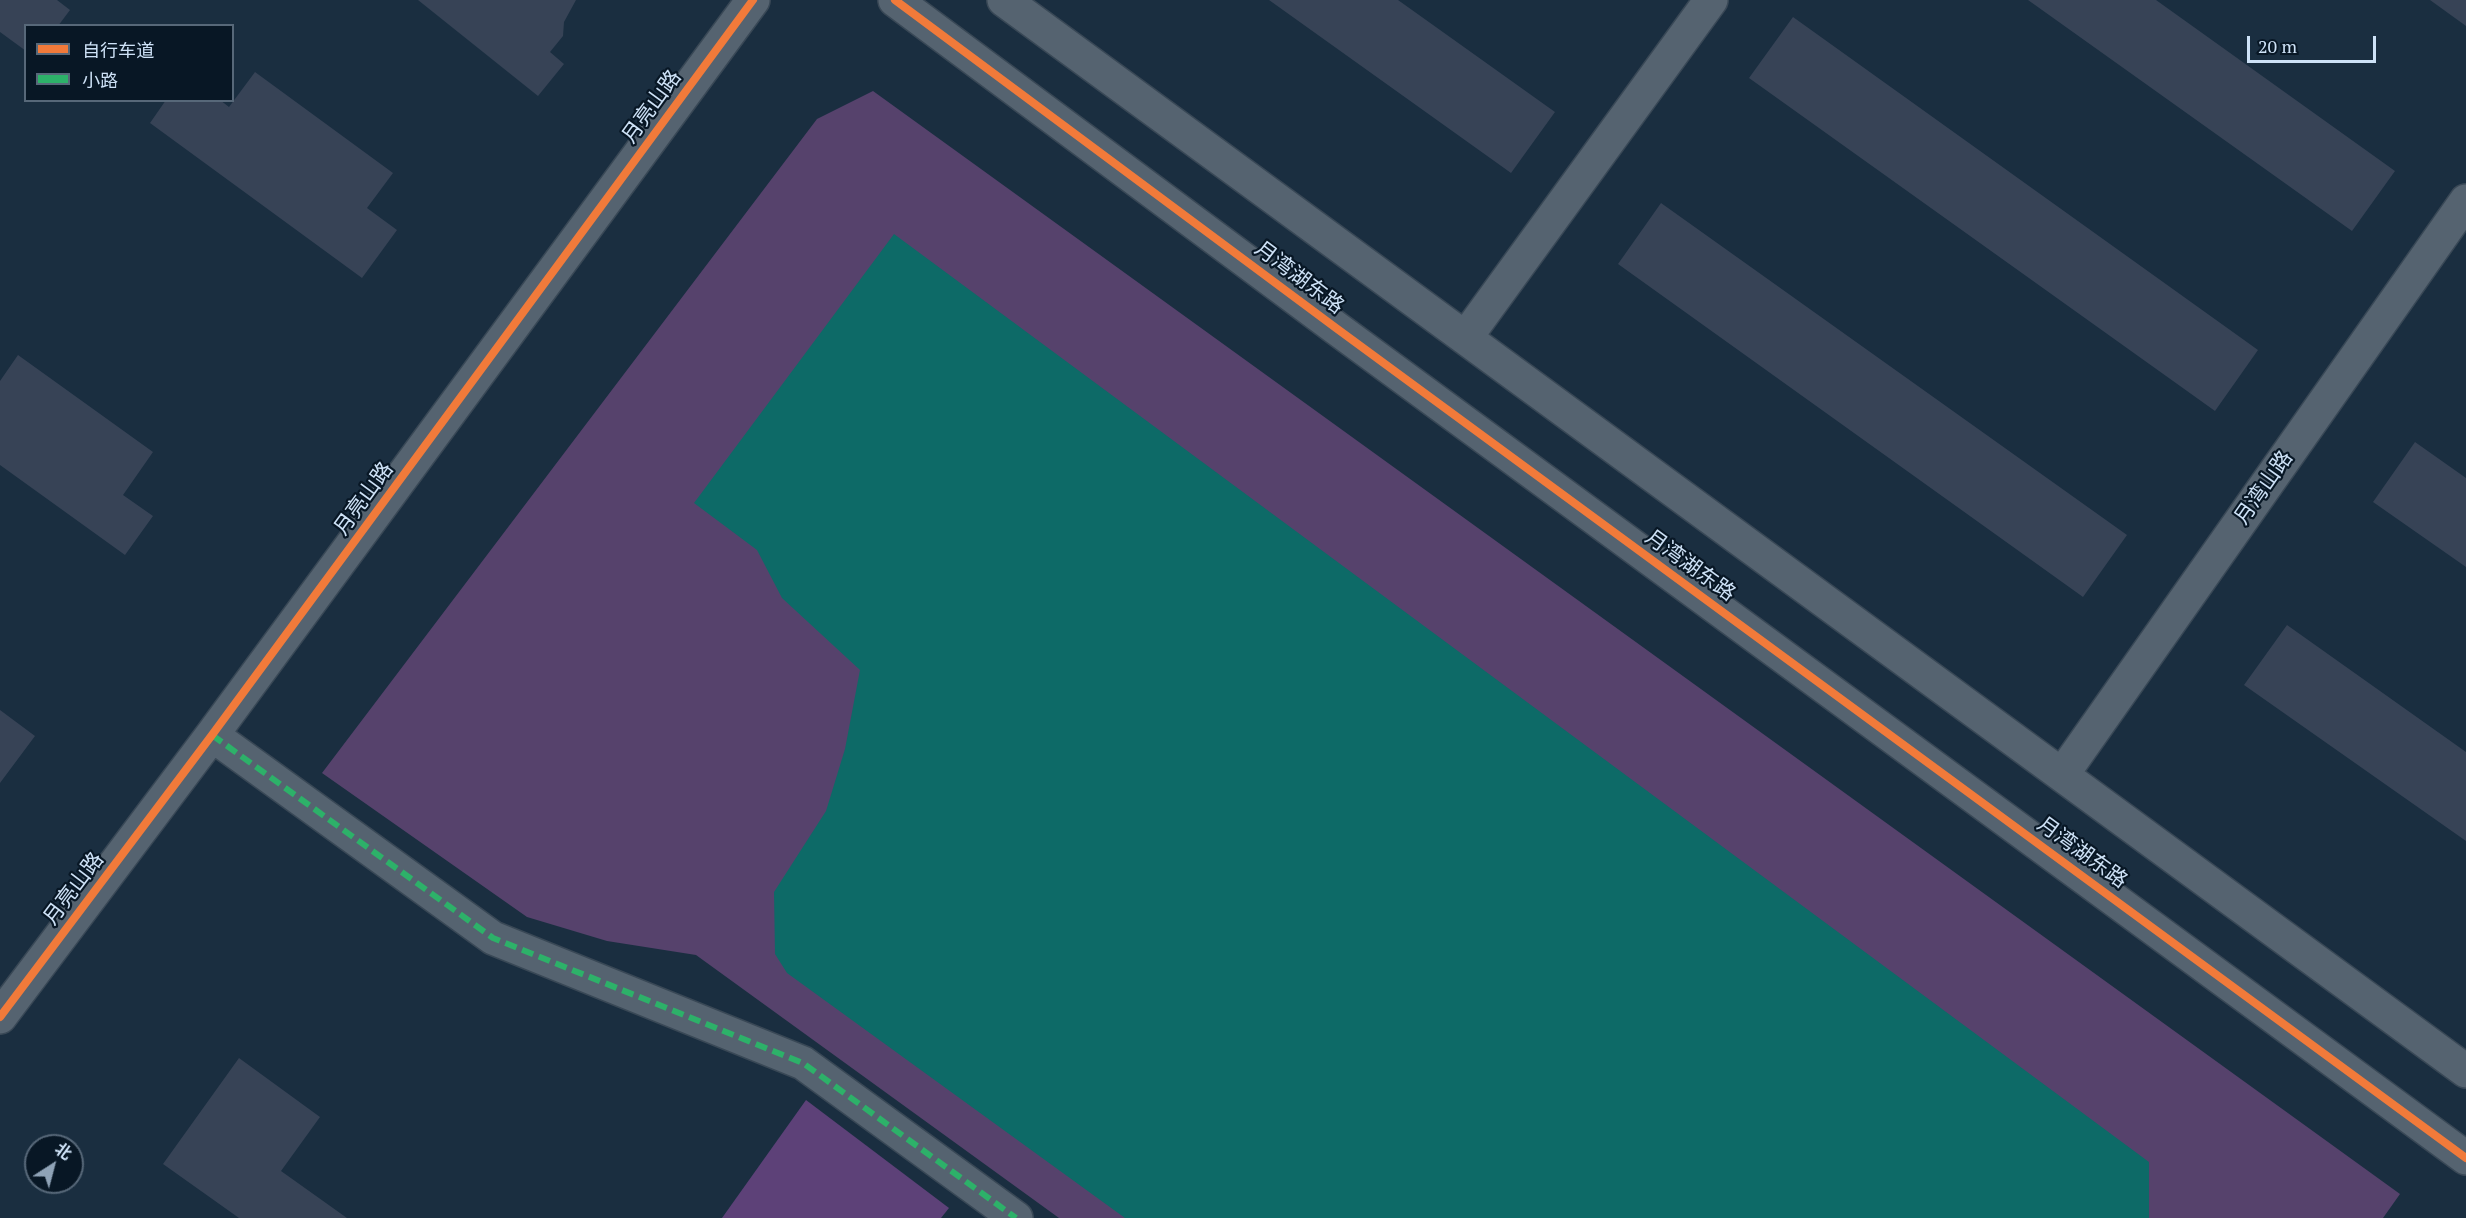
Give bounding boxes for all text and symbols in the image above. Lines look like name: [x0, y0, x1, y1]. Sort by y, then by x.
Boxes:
legend: [24, 24, 234, 102]
scale bar: [2250, 24, 2379, 62]
text: 20 m: [2258, 34, 2297, 58]
text: 自行车道: [82, 38, 154, 62]
street label: 月亮山路: [617, 66, 687, 148]
text: 小路: [82, 68, 118, 92]
street label: 月湾湖东路: [1249, 236, 1349, 320]
street label: 月湾山路: [2230, 446, 2298, 530]
street label: 月亮山路: [329, 458, 399, 540]
street label: 月湾湖东路: [1640, 525, 1740, 607]
street label: 月湾湖东路: [2032, 812, 2132, 894]
street label: 月亮山路: [39, 848, 109, 930]
north arrow: [24, 1134, 84, 1194]
text: 北: [50, 1137, 76, 1165]

